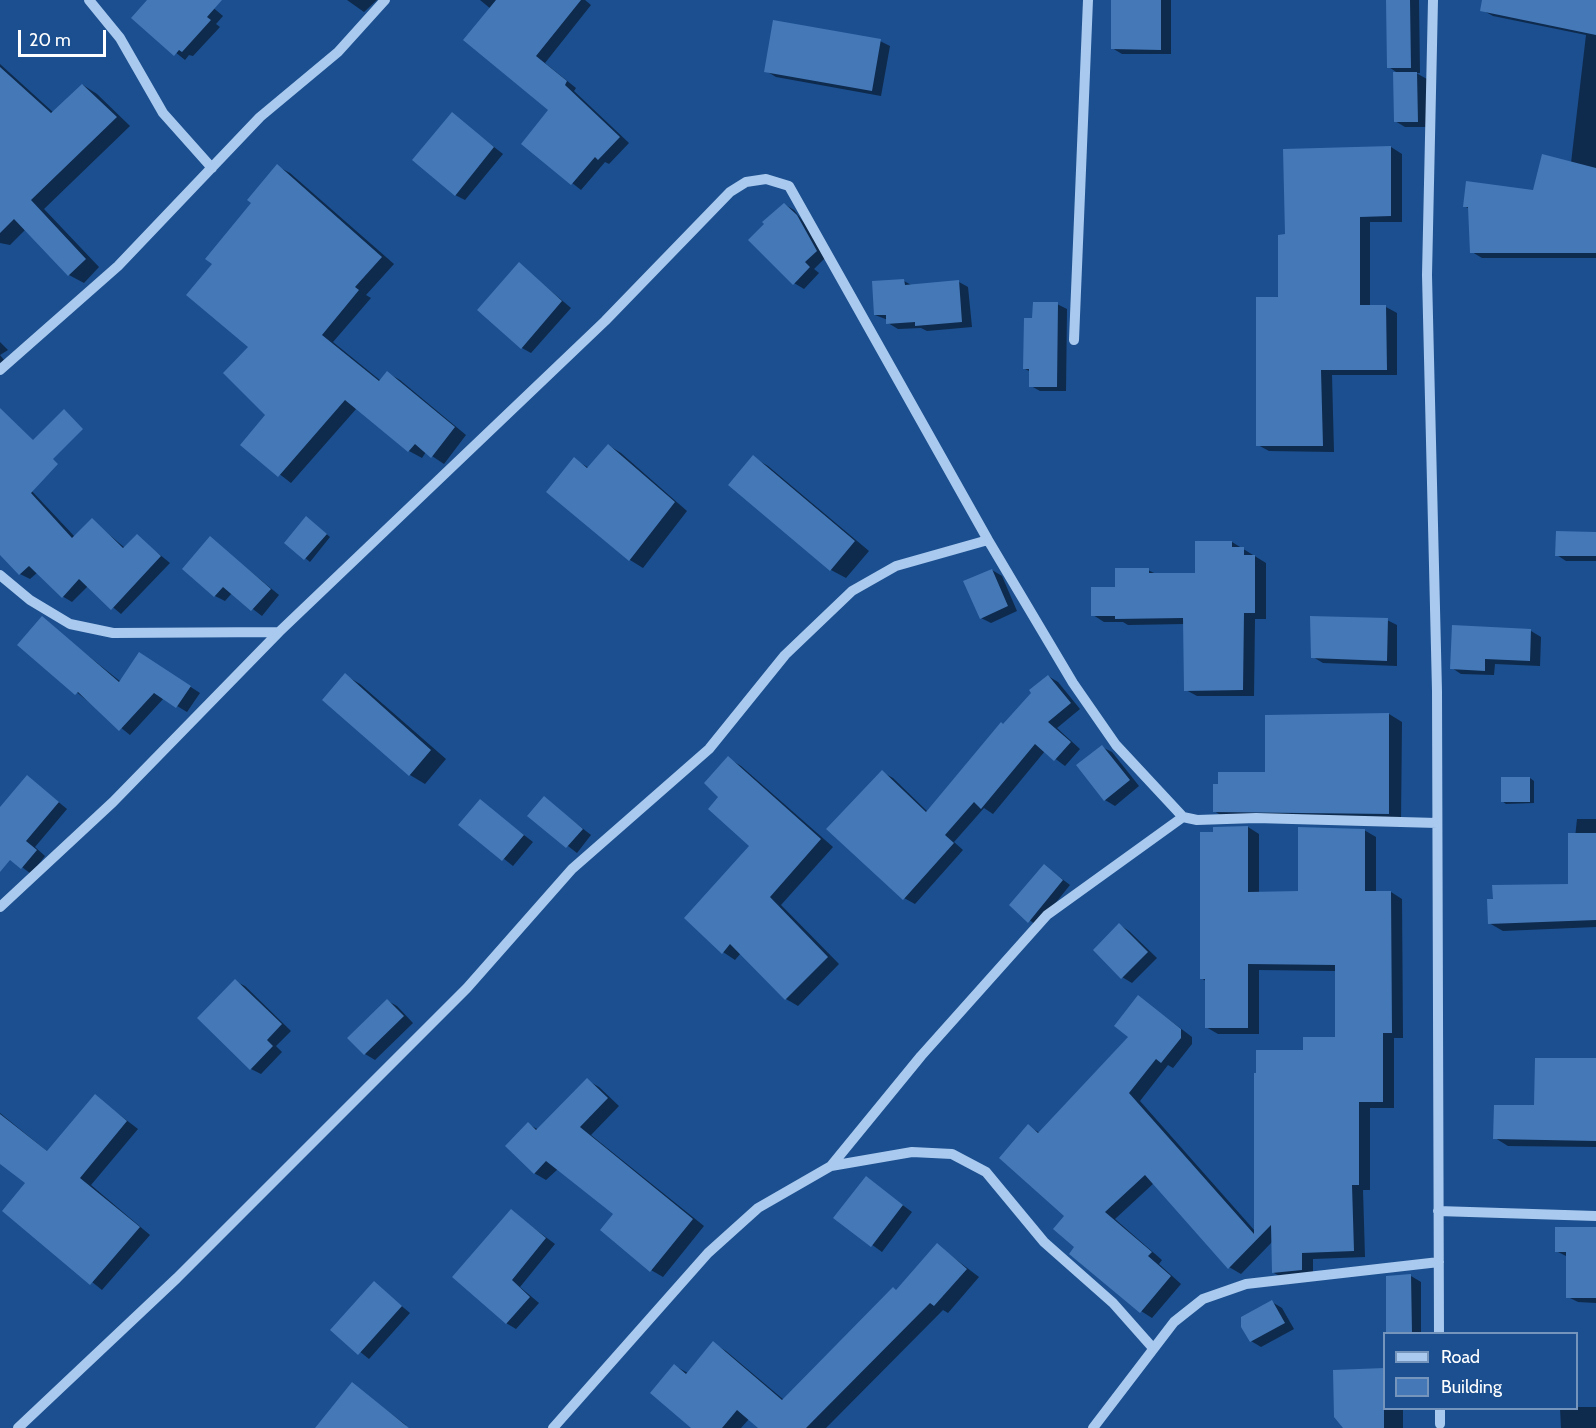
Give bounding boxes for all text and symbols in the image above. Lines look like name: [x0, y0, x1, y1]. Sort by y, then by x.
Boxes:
scale bar: [21, 18, 110, 56]
text: 20 m: [29, 29, 71, 51]
legend: [1383, 1332, 1578, 1410]
text: Road: [1441, 1346, 1480, 1368]
text: Building: [1441, 1376, 1502, 1398]

